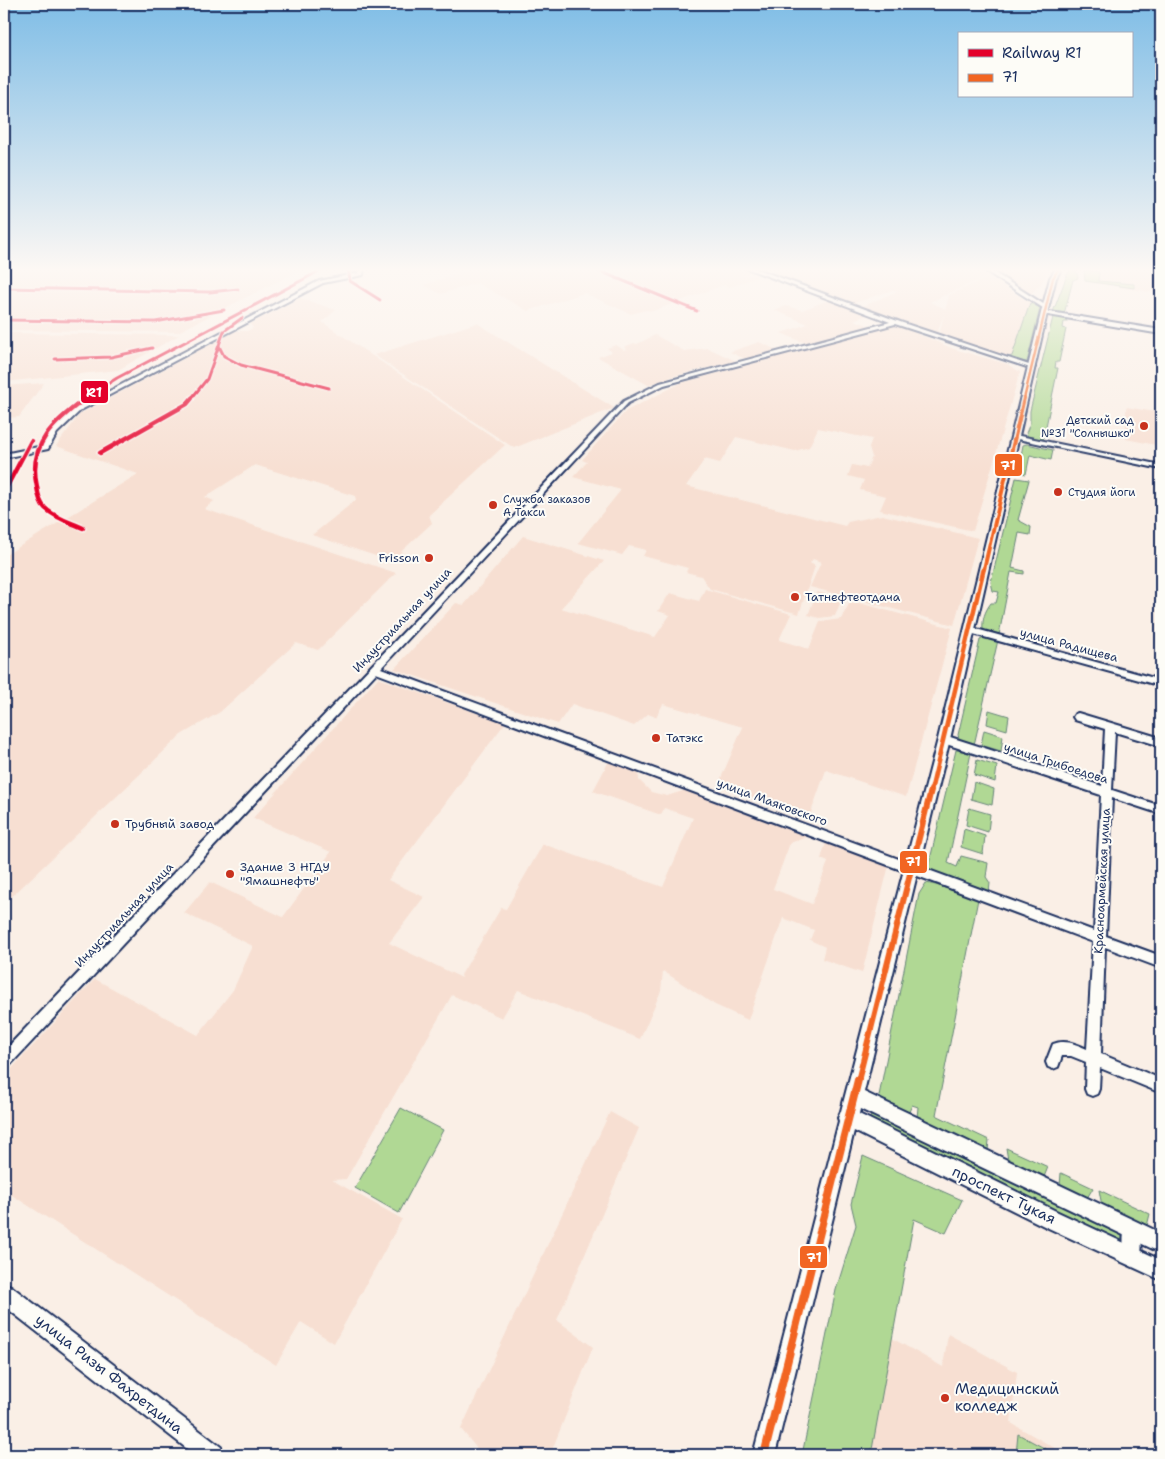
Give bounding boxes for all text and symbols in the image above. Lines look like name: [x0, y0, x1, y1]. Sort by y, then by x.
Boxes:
legend: [958, 32, 1132, 98]
text: Railway R1: [1002, 43, 1082, 63]
text: 71: [1002, 67, 1018, 87]
line badge: R1: [80, 380, 109, 404]
text: R1: [86, 383, 102, 401]
place label: Детский сад №31 "Солнышко": [1041, 413, 1134, 441]
marker: Детский сад №31 "Солнышко": [1138, 420, 1150, 432]
line badge: 71: [994, 453, 1023, 477]
text: 71: [1000, 456, 1016, 474]
place label: Студия йоги: [1068, 485, 1135, 500]
marker: Студия йоги: [1052, 486, 1064, 498]
place label: Служба заказов А Такси: [503, 492, 590, 520]
marker: Служба заказов А Такси: [487, 499, 499, 511]
place label: Frisson: [378, 550, 419, 566]
marker: Frisson: [423, 552, 435, 564]
street label: Индустриальная улица: [349, 564, 455, 676]
place label: Татнефтеотдача: [805, 589, 901, 605]
marker: Татнефтеотдача: [789, 591, 801, 603]
street label: улица Радищева: [1018, 624, 1120, 666]
place label: Татэкс: [666, 730, 703, 746]
marker: Татэкс: [650, 732, 662, 744]
street label: улица Грибоедова: [1002, 739, 1111, 788]
street label: улица Маяковского: [714, 774, 830, 830]
street label: Красноармейская улица: [1090, 807, 1114, 954]
place label: Трубный завод: [125, 816, 215, 832]
marker: Трубный завод: [109, 818, 121, 830]
line badge: 71: [899, 850, 928, 874]
text: 71: [905, 852, 921, 870]
street label: Индустриальная улица: [71, 859, 177, 971]
place label: Здание 3 НГДУ "Ямашнефть": [240, 859, 330, 889]
marker: Здание 3 НГДУ "Ямашнефть": [224, 868, 236, 880]
street label: проспект Тукая: [949, 1161, 1059, 1229]
line badge: 71: [799, 1245, 828, 1269]
text: 71: [806, 1248, 822, 1266]
street label: улица Ризы Фахретдина: [31, 1310, 188, 1439]
place label: Медицинский колледж: [955, 1379, 1059, 1416]
marker: Медицинский колледж: [939, 1392, 951, 1404]

